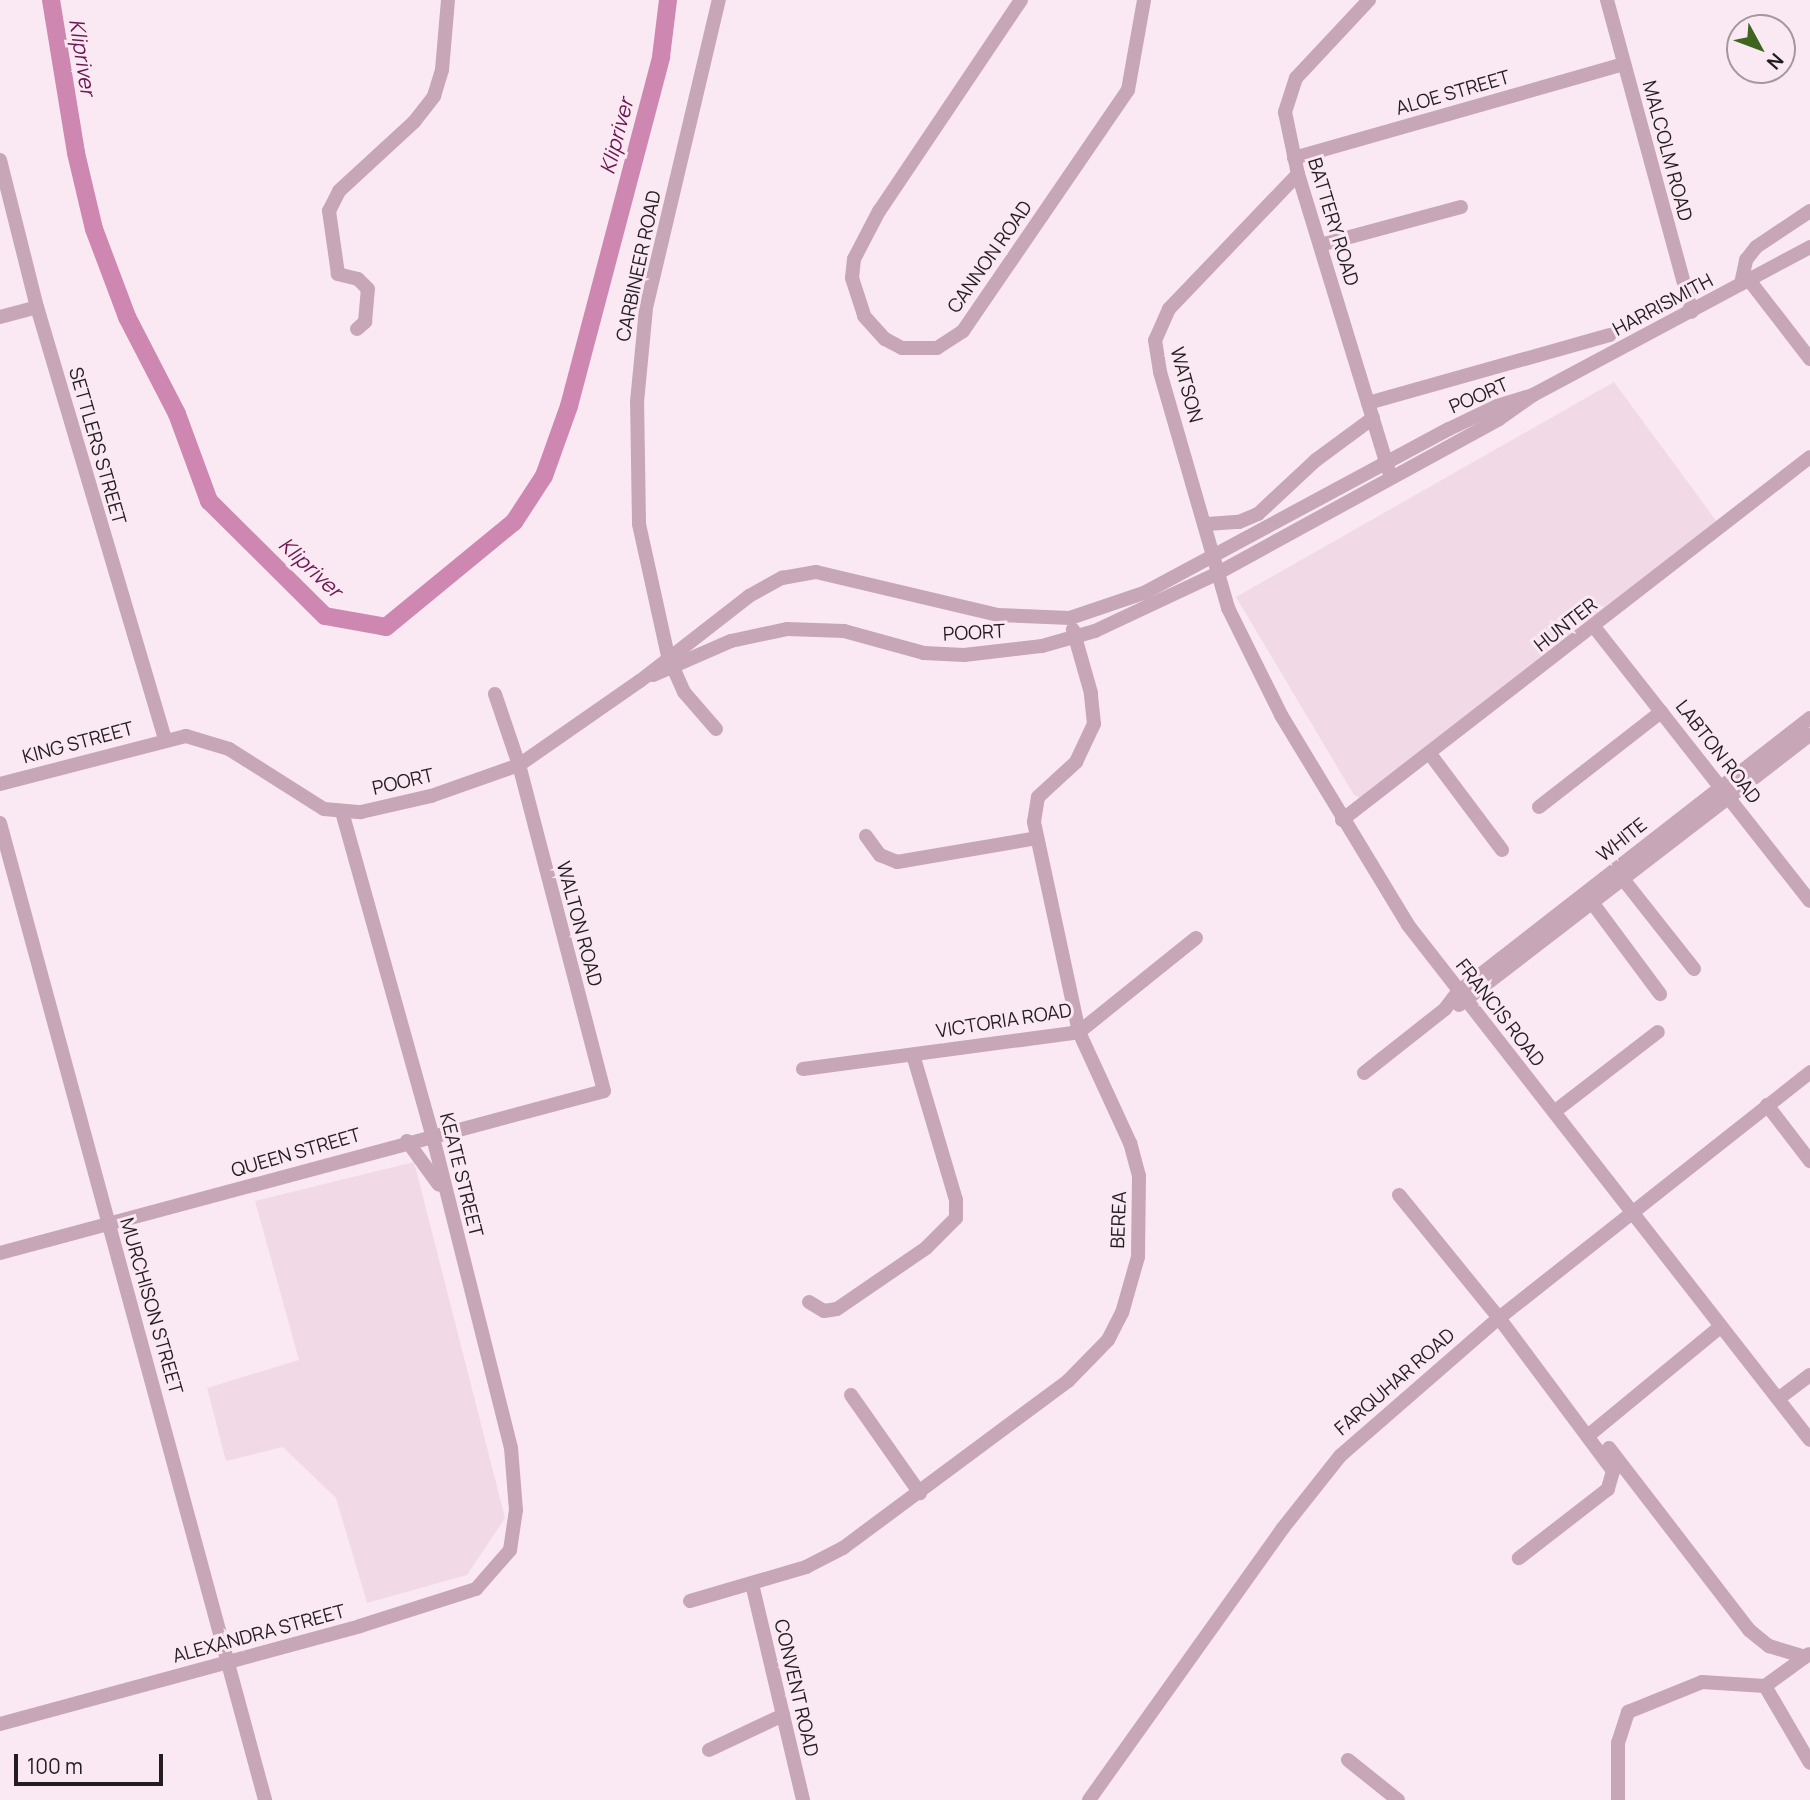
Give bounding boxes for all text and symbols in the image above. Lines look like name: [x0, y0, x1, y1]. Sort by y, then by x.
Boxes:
north arrow: [1726, 14, 1796, 84]
water label: Klipriver: [65, 17, 101, 97]
text: N: [1761, 48, 1790, 75]
street label: ALOE STREET: [1393, 66, 1513, 120]
street label: MALCOLM ROAD: [1637, 78, 1697, 224]
water label: Klipriver: [594, 95, 638, 177]
street label: BATTERY ROAD: [1303, 155, 1363, 289]
street label: CARBINEER ROAD: [612, 188, 666, 344]
street label: CANNON ROAD: [943, 196, 1037, 318]
street label: HARRISMITH: [1609, 269, 1717, 341]
street label: WATSON: [1165, 345, 1207, 425]
street label: SETTLERS STREET: [64, 365, 130, 527]
street label: POORT: [1446, 373, 1512, 419]
water label: Klipriver: [274, 531, 348, 603]
street label: HUNTER: [1530, 593, 1602, 657]
street label: POORT: [942, 620, 1006, 646]
street label: LABTON ROAD: [1671, 696, 1765, 808]
street label: KING STREET: [20, 717, 136, 769]
street label: POORT: [370, 764, 436, 800]
street label: WHITE: [1592, 813, 1652, 867]
street label: WALTON ROAD: [551, 859, 607, 989]
street label: FRANCIS ROAD: [1451, 955, 1549, 1071]
street label: VICTORIA ROAD: [935, 999, 1073, 1043]
street label: KEATE STREET: [435, 1111, 487, 1239]
street label: QUEEN STREET: [229, 1124, 363, 1182]
street label: BEREA: [1107, 1191, 1131, 1249]
street label: MURCHISON STREET: [115, 1215, 187, 1397]
street label: FARQUHAR ROAD: [1330, 1324, 1460, 1440]
street label: ALEXANDRA STREET: [170, 1600, 348, 1668]
street label: CONVENT ROAD: [769, 1617, 823, 1759]
scale bar: [18, 1741, 166, 1785]
text: 100 m: [27, 1752, 83, 1780]

